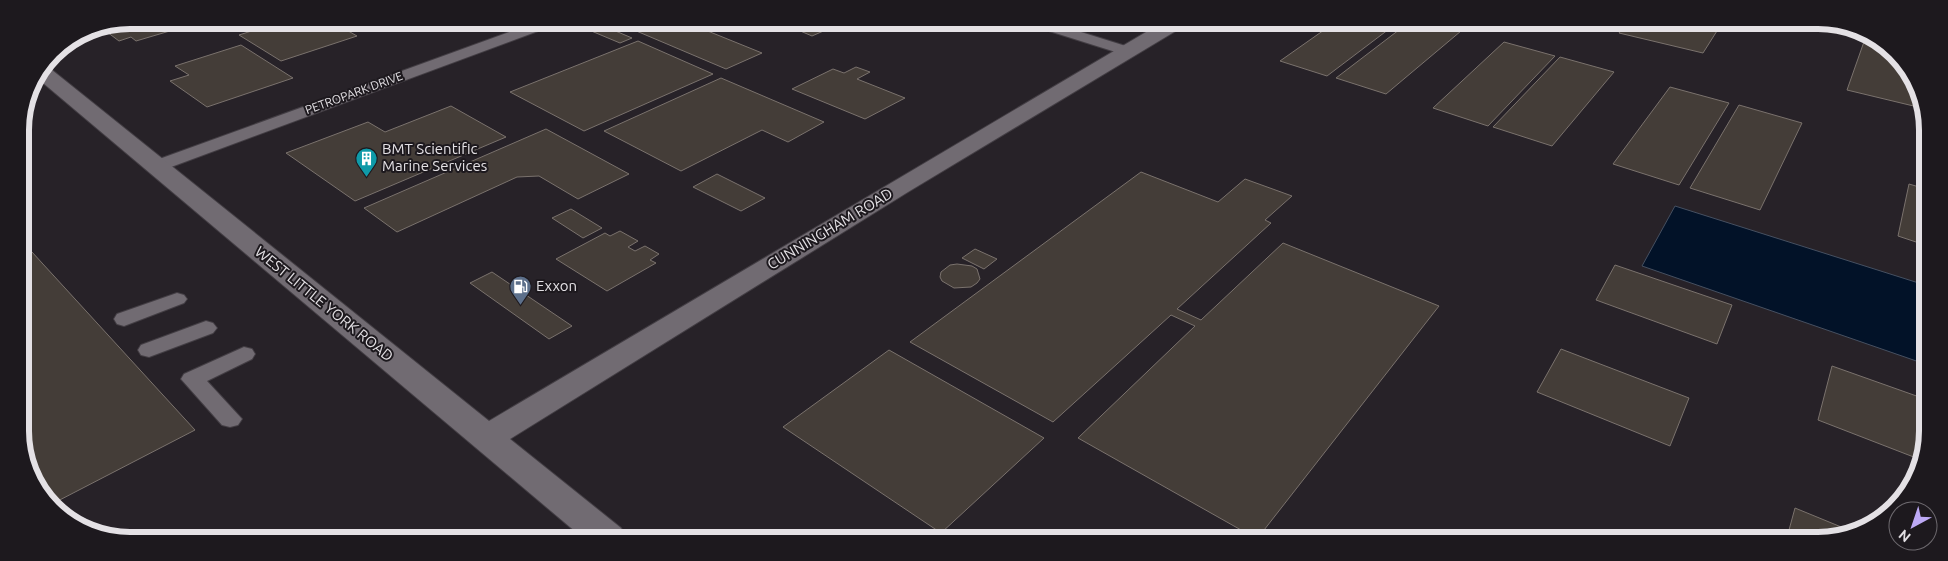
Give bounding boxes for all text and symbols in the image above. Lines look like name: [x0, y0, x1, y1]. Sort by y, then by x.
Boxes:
street label: PETROPARK DRIVE: [303, 69, 405, 116]
place label: BMT Scientific Marine Services: [382, 140, 487, 174]
building icon: BMT Scientific Marine Services: [354, 146, 378, 177]
street label: CUNNINGHAM ROAD: [764, 184, 895, 273]
street label: WEST LITTLE YORK ROAD: [252, 243, 397, 365]
fuel station icon: Exxon: [508, 274, 532, 305]
place label: Exxon: [536, 277, 577, 294]
north arrow: [1888, 501, 1938, 551]
text: N: [1895, 526, 1914, 545]

